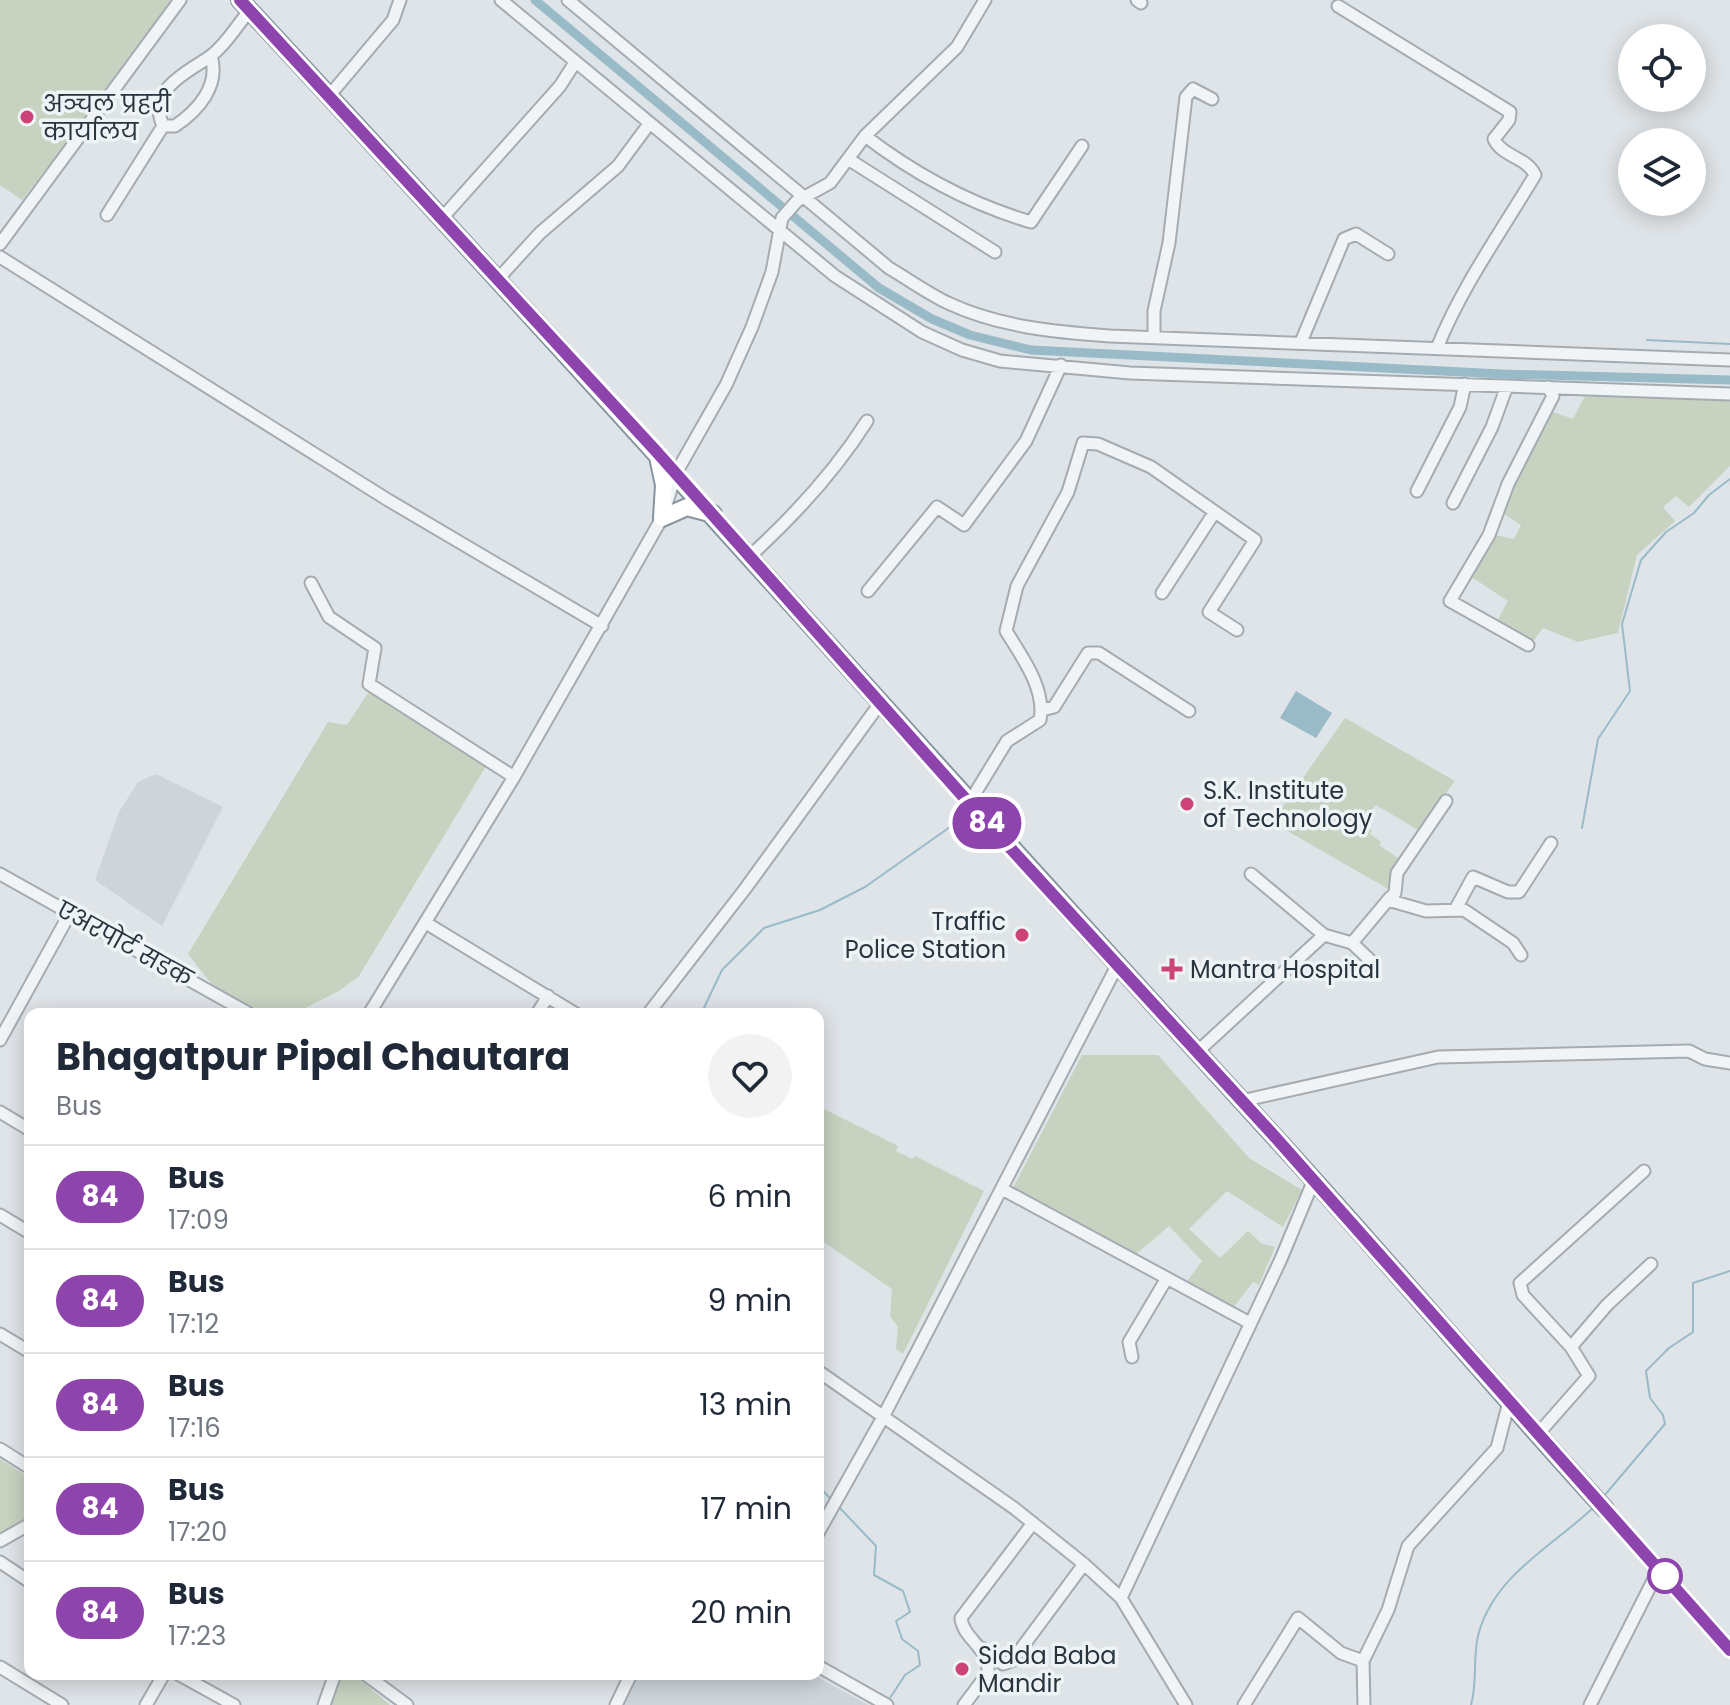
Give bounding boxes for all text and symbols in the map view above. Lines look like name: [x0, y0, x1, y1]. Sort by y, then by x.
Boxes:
map controls: [1618, 24, 1706, 216]
button: locate: [1618, 24, 1706, 112]
place label: अञ्चल प्रहरी कार्यालय: [42, 87, 172, 148]
marker: अञ्चल प्रहरी कार्यालय: [18, 108, 36, 126]
button: layers: [1618, 128, 1706, 216]
place label: S.K. Institute of Technology: [1203, 774, 1373, 835]
marker: S.K. Institute of Technology: [1178, 795, 1196, 813]
line badge: 84: [951, 797, 1023, 849]
text: 84: [968, 803, 1006, 842]
street label: एअरपोर्ट सडक: [50, 893, 200, 995]
place label: Traffic Police Station: [845, 905, 1006, 966]
marker: Traffic Police Station: [1013, 926, 1031, 944]
place label: Mantra Hospital: [1190, 953, 1380, 986]
marker: Mantra Hospital: [1161, 958, 1183, 980]
text: Bhagatpur Pipal Chautara: [56, 1030, 570, 1083]
button: heart: [708, 1034, 792, 1118]
text: Bus: [56, 1088, 102, 1124]
text: Bus: [168, 1156, 225, 1199]
text: 6 min: [707, 1175, 792, 1218]
text: 84: [81, 1177, 119, 1216]
text: 17:09: [168, 1202, 229, 1238]
text: Bus: [168, 1260, 225, 1303]
text: 9 min: [708, 1279, 792, 1322]
text: 84: [81, 1281, 119, 1320]
text: 17:12: [168, 1306, 219, 1342]
text: Bus: [168, 1364, 225, 1407]
text: 13 min: [699, 1383, 792, 1426]
text: 84: [81, 1385, 119, 1424]
text: 17:16: [168, 1410, 221, 1446]
text: Bus: [168, 1468, 225, 1511]
text: 17 min: [701, 1487, 792, 1530]
text: 84: [81, 1489, 119, 1528]
text: 17:20: [168, 1514, 227, 1550]
unlabelled marker: [1648, 1559, 1682, 1593]
text: Bus: [168, 1572, 225, 1615]
text: 20 min: [690, 1591, 792, 1634]
text: 84: [81, 1593, 119, 1632]
text: 17:23: [168, 1618, 226, 1654]
place label: Sidda Baba Mandir: [978, 1639, 1116, 1700]
marker: Sidda Baba Mandir: [953, 1660, 971, 1678]

